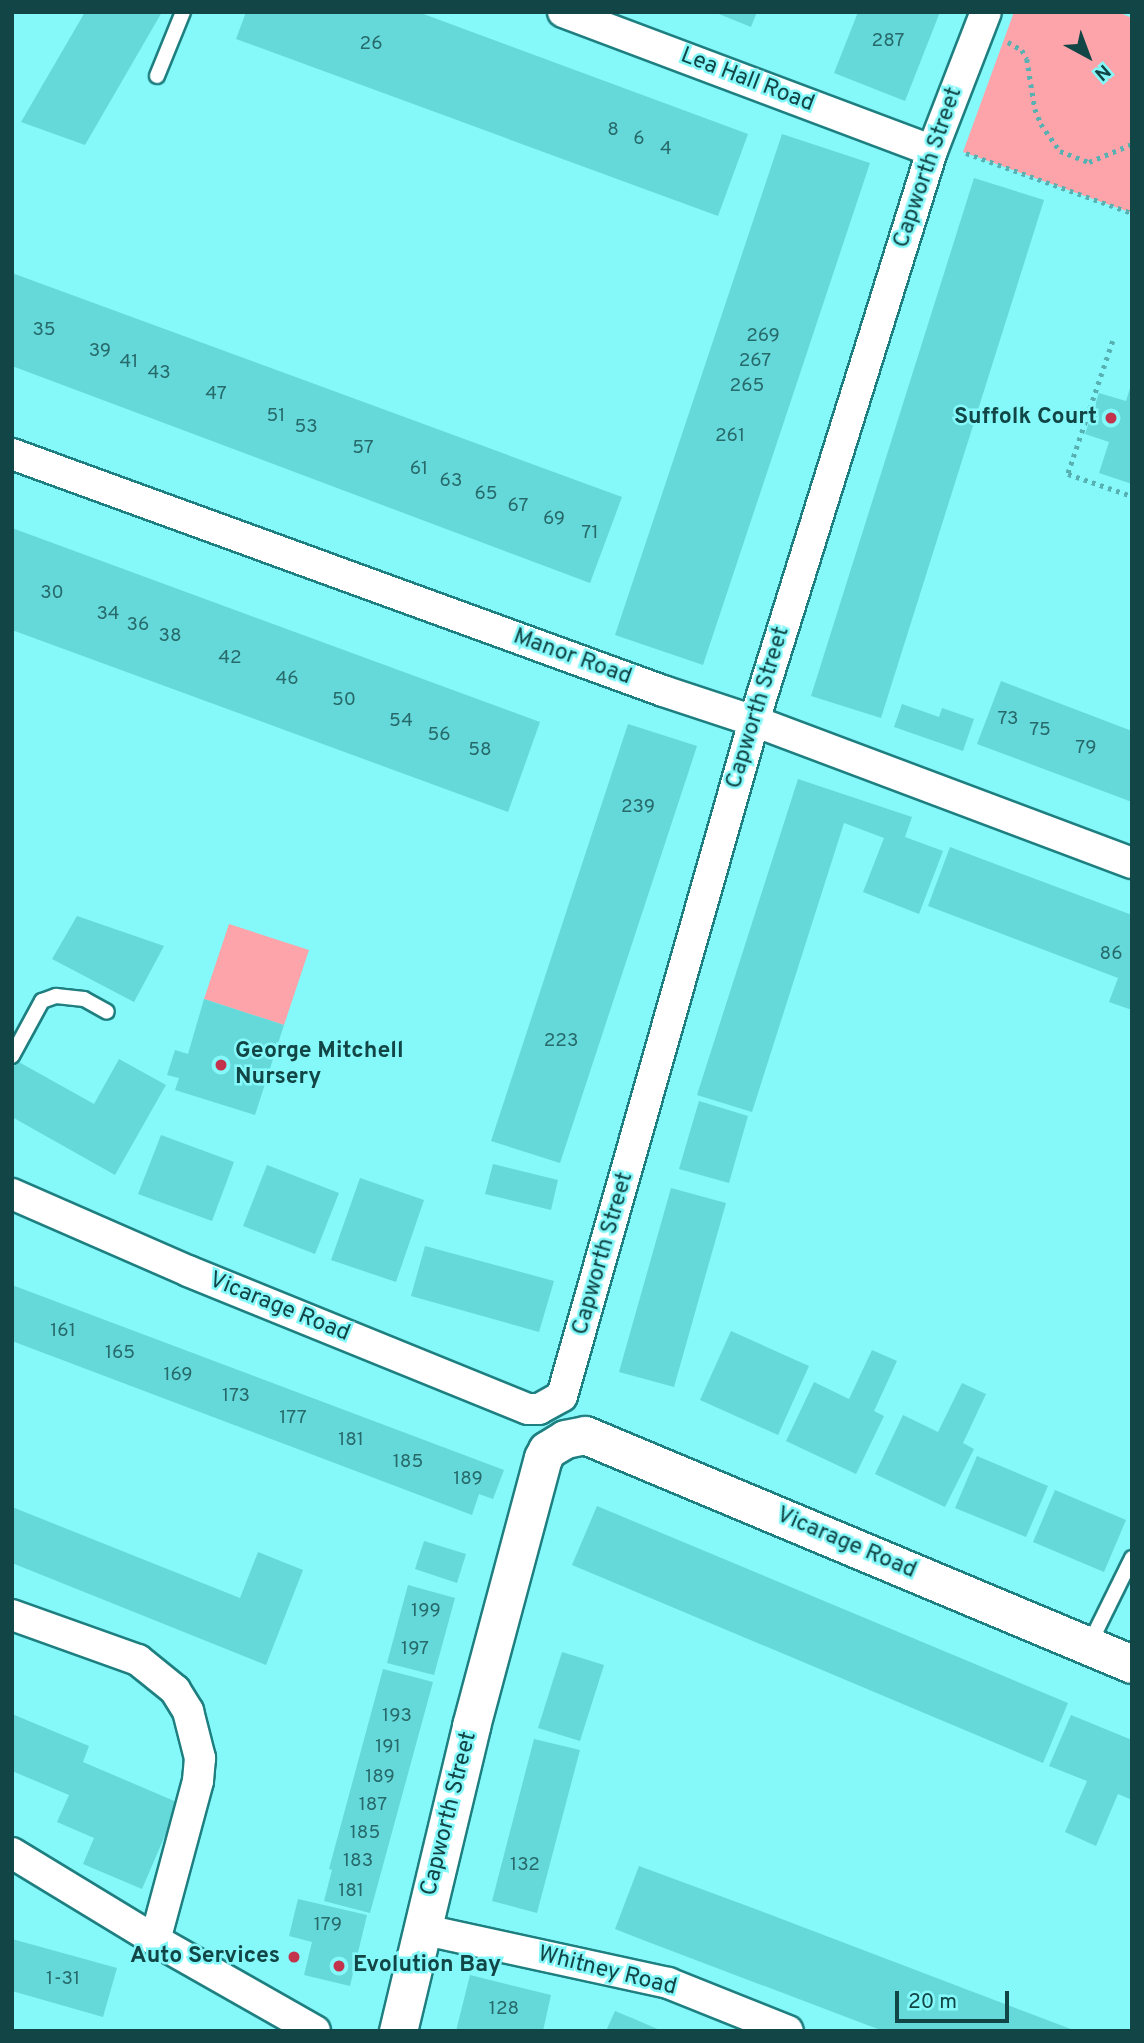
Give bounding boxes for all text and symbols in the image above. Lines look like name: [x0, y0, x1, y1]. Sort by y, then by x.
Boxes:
north arrow: [1053, 21, 1123, 91]
house number: 287: [872, 31, 904, 53]
house number: 26: [360, 34, 382, 56]
street label: Lea Hall Road: [676, 43, 818, 119]
text: N: [1089, 58, 1115, 85]
street label: Capworth Street: [889, 84, 969, 252]
house number: 8: [607, 120, 619, 142]
house number: 6: [633, 129, 645, 151]
house number: 4: [660, 139, 672, 161]
house number: 35: [32, 320, 56, 342]
house number: 269: [746, 326, 780, 348]
house number: 39: [89, 341, 111, 363]
house number: 267: [739, 351, 771, 373]
house number: 41: [120, 352, 138, 374]
house number: 43: [147, 363, 171, 385]
house number: 265: [730, 376, 764, 398]
house number: 47: [205, 384, 227, 406]
place label: Suffolk Court: [954, 404, 1097, 432]
house number: 51: [267, 406, 285, 428]
marker: Suffolk Court: [1103, 410, 1119, 426]
house number: 53: [294, 417, 318, 439]
house number: 261: [715, 426, 745, 448]
house number: 57: [352, 438, 374, 460]
house number: 61: [410, 459, 428, 481]
house number: 63: [440, 471, 462, 493]
house number: 65: [474, 484, 498, 506]
house number: 67: [508, 496, 528, 518]
house number: 69: [543, 509, 565, 531]
house number: 71: [581, 523, 599, 545]
house number: 30: [40, 583, 64, 605]
house number: 34: [96, 604, 120, 626]
house number: 36: [127, 615, 149, 637]
street label: Manor Road: [509, 624, 635, 692]
street label: Capworth Street: [721, 624, 797, 792]
house number: 38: [158, 626, 182, 648]
house number: 42: [218, 648, 242, 670]
house number: 46: [275, 669, 299, 691]
house number: 50: [332, 690, 356, 712]
house number: 73: [997, 709, 1019, 731]
house number: 54: [389, 711, 413, 733]
house number: 75: [1029, 720, 1051, 742]
house number: 56: [427, 725, 451, 747]
house number: 79: [1075, 738, 1097, 760]
house number: 58: [468, 740, 492, 762]
house number: 239: [621, 797, 655, 819]
house number: 86: [1100, 944, 1122, 966]
house number: 223: [544, 1031, 578, 1053]
place label: George Mitchell Nursery: [235, 1038, 404, 1092]
marker: George Mitchell Nursery: [213, 1057, 229, 1073]
street label: Capworth Street: [568, 1169, 640, 1339]
street label: Vicarage Road: [205, 1267, 353, 1349]
house number: 161: [50, 1321, 76, 1343]
house number: 165: [105, 1343, 135, 1365]
house number: 169: [163, 1365, 193, 1387]
house number: 173: [222, 1386, 250, 1408]
house number: 177: [279, 1408, 307, 1430]
house number: 181: [338, 1430, 364, 1452]
house number: 185: [393, 1452, 423, 1474]
house number: 189: [453, 1469, 483, 1491]
street label: Vicarage Road: [772, 1502, 920, 1586]
house number: 199: [411, 1601, 441, 1623]
house number: 197: [401, 1639, 429, 1661]
house number: 193: [382, 1706, 412, 1728]
street label: Capworth Street: [416, 1729, 484, 1899]
house number: 191: [375, 1737, 401, 1759]
house number: 189: [365, 1767, 395, 1789]
house number: 187: [359, 1795, 387, 1817]
house number: 185: [350, 1823, 380, 1845]
house number: 183: [343, 1851, 373, 1873]
house number: 132: [510, 1855, 540, 1877]
house number: 181: [338, 1881, 364, 1903]
house number: 179: [314, 1915, 342, 1937]
street label: Whitney Road: [535, 1941, 679, 2003]
place label: Auto Services: [130, 1943, 280, 1971]
marker: Auto Services: [286, 1949, 302, 1965]
place label: Evolution Bay: [353, 1952, 501, 1980]
marker: Evolution Bay: [331, 1958, 347, 1974]
house number: 1-31: [46, 1969, 80, 1991]
scale bar: [899, 1976, 1013, 2020]
text: 20 m: [908, 1989, 957, 2016]
house number: 128: [489, 1999, 519, 2021]

